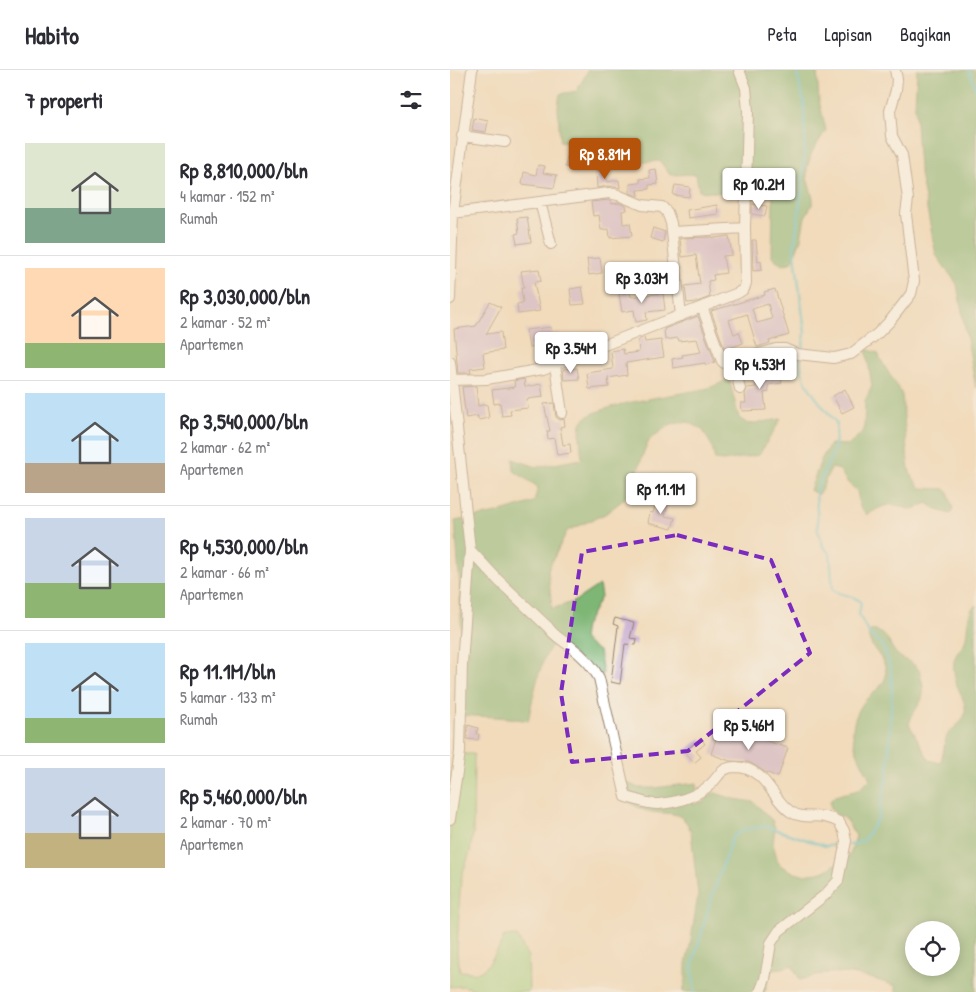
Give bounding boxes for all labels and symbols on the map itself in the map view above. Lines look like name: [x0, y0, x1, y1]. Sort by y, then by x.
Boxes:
pin: Rp 8.81M: [553, 138, 657, 180]
pin: Rp 10.2M: [707, 168, 811, 210]
pin: Rp 3.03M: [590, 262, 694, 304]
pin: Rp 3.54M: [519, 332, 623, 374]
pin: Rp 4.53M: [708, 348, 812, 390]
pin: Rp 11.1M: [609, 472, 713, 515]
pin: Rp 5.46M: [697, 708, 801, 751]

